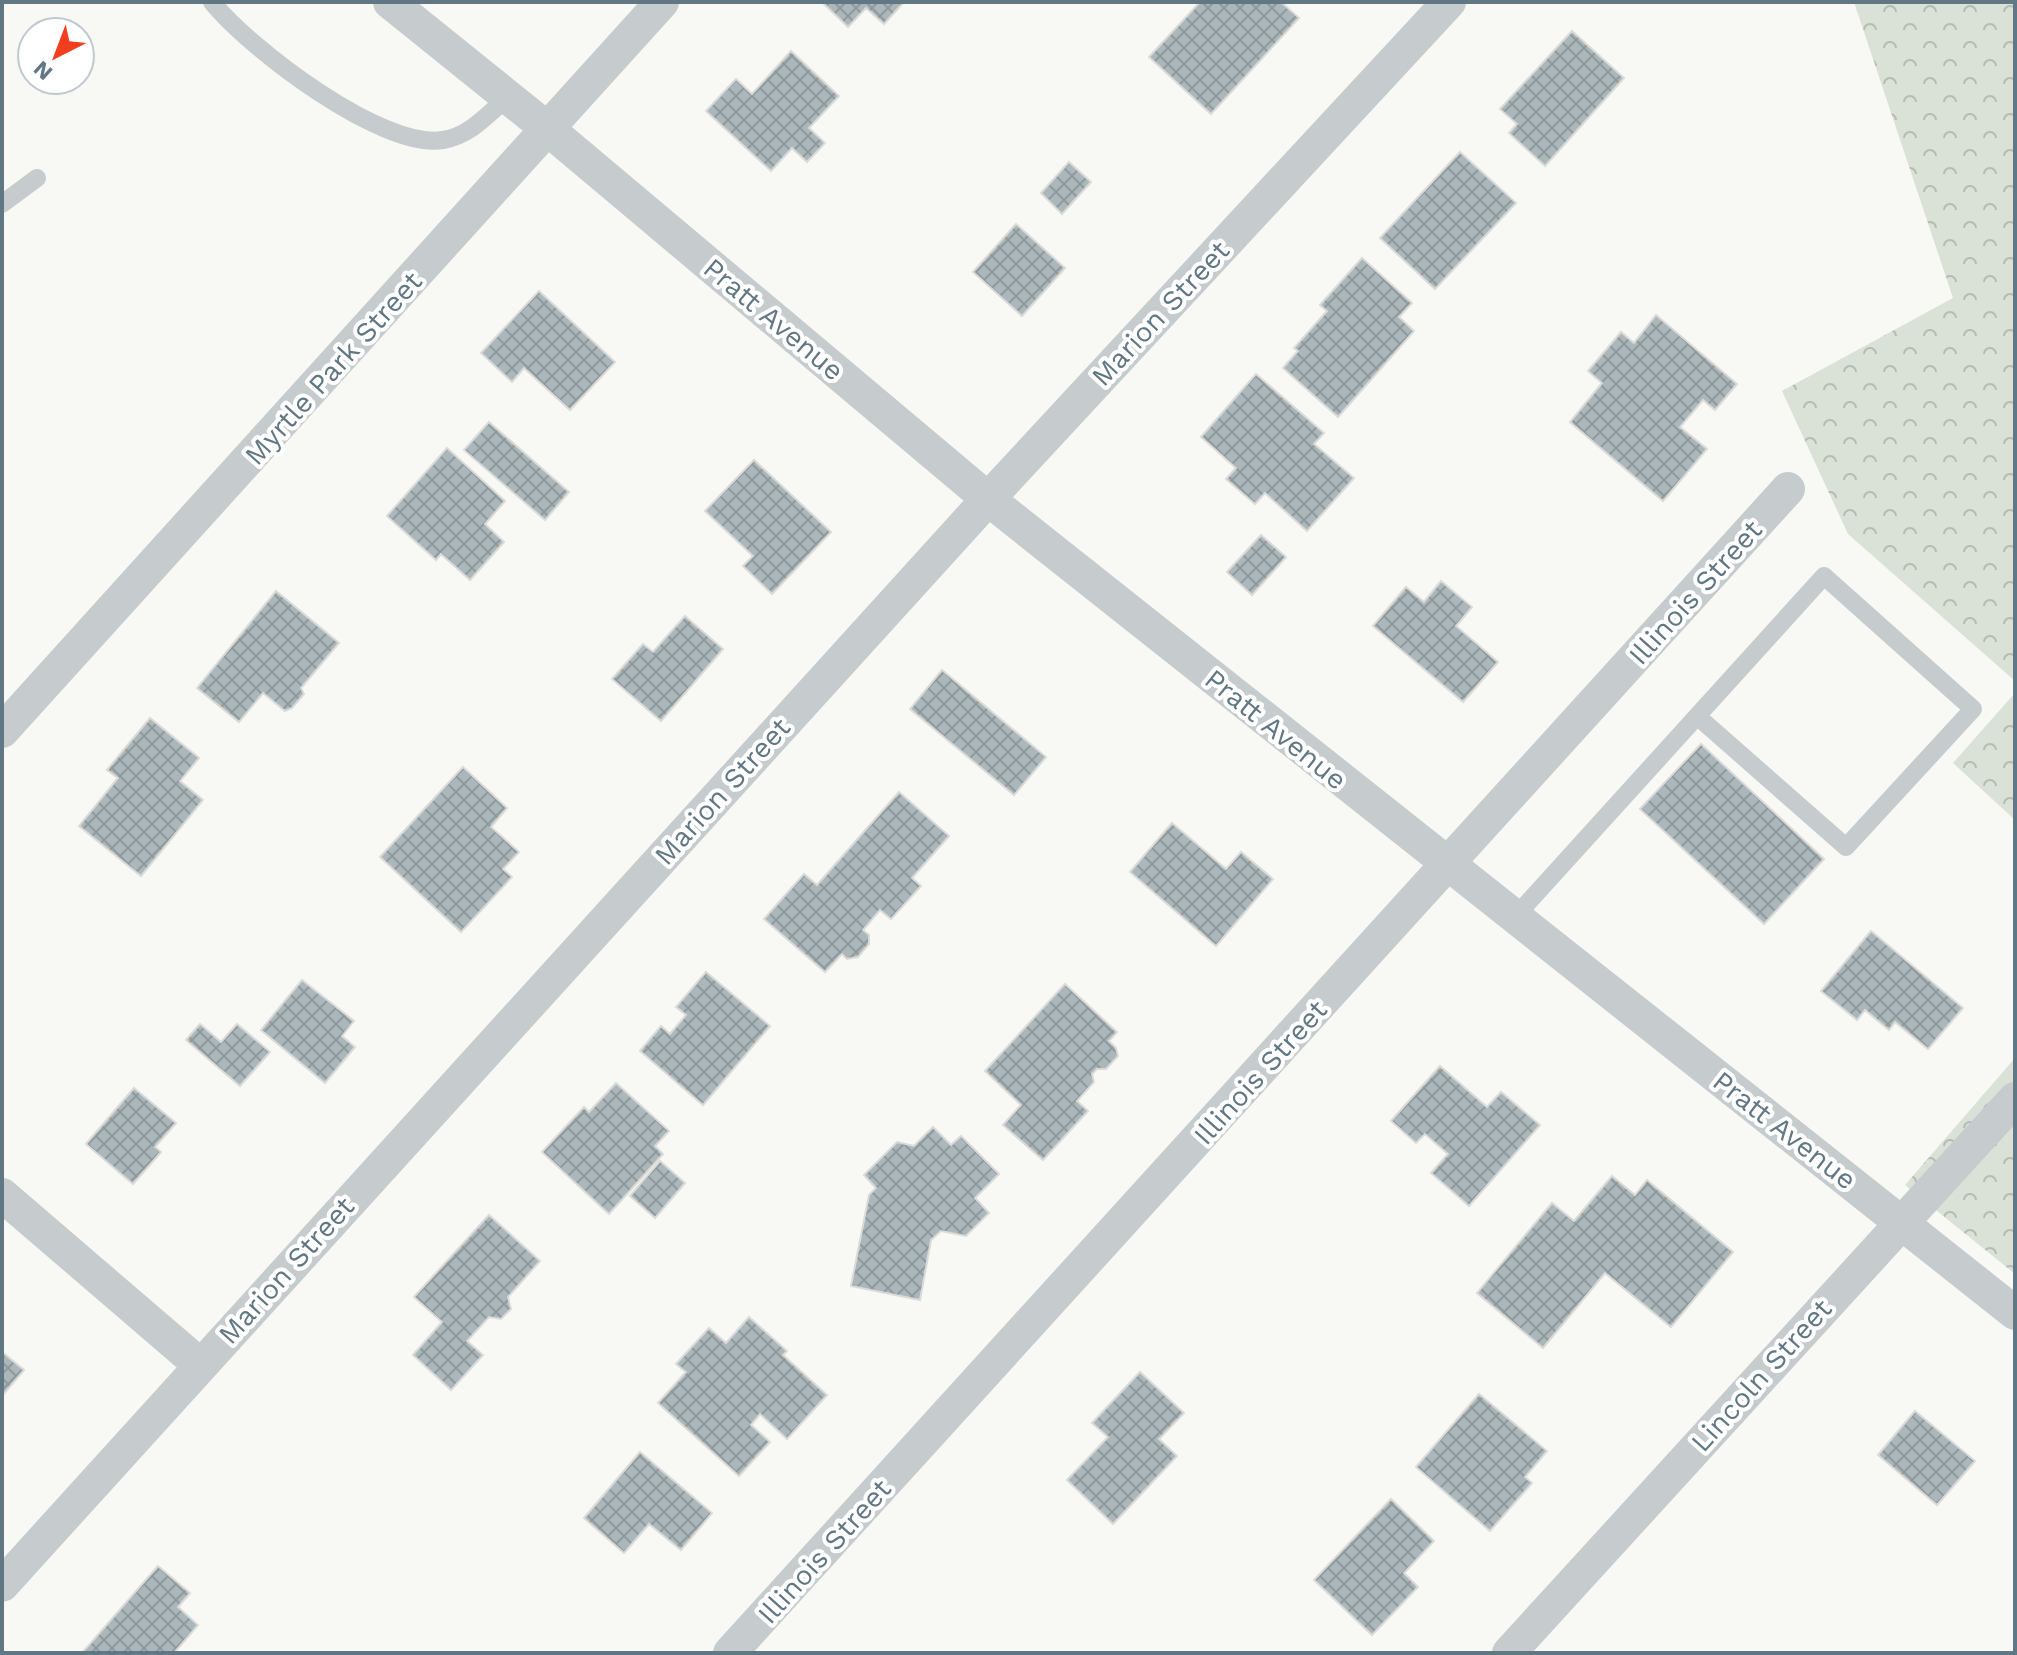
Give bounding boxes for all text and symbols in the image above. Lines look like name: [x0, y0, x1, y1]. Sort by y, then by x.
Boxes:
north arrow: [16, 16, 96, 96]
text: N: [29, 56, 57, 85]
street label: Marion Street: [1085, 234, 1236, 393]
street label: Pratt Avenue: [697, 251, 850, 387]
street label: Myrtle Park Street: [238, 265, 429, 472]
street label: Illinois Street: [1622, 513, 1769, 671]
street label: Pratt Avenue: [1198, 662, 1353, 797]
street label: Marion Street: [648, 711, 797, 872]
street label: Illinois Street: [1187, 993, 1334, 1151]
street label: Pratt Avenue: [1707, 1064, 1863, 1197]
street label: Marion Street: [212, 1190, 361, 1351]
street label: Lincoln Street: [1684, 1292, 1839, 1458]
street label: Illinois Street: [751, 1472, 898, 1630]

